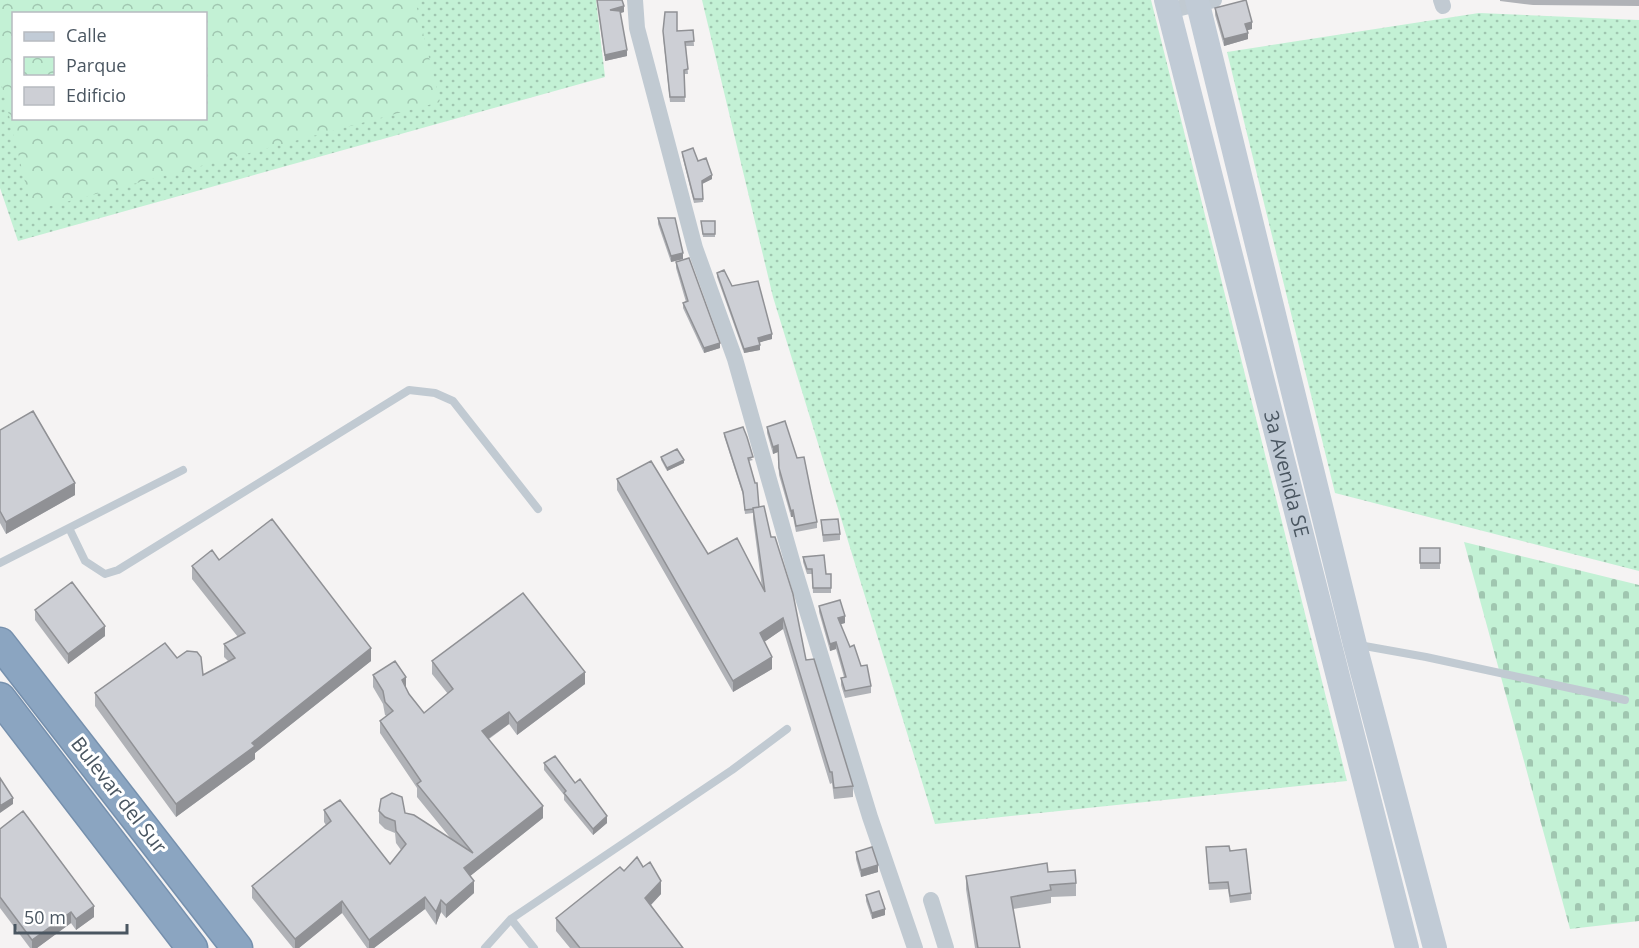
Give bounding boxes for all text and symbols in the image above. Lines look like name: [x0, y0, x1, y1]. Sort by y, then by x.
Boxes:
legend: [12, 12, 207, 120]
text: Calle: [66, 23, 107, 47]
text: Parque: [66, 53, 126, 77]
text: Edificio: [66, 83, 126, 107]
street label: 3a Avenida SE: [1258, 408, 1316, 540]
street label: Bulevar del Sur: [65, 731, 173, 859]
scale bar: [15, 897, 128, 935]
text: 50 m: [24, 905, 66, 929]

